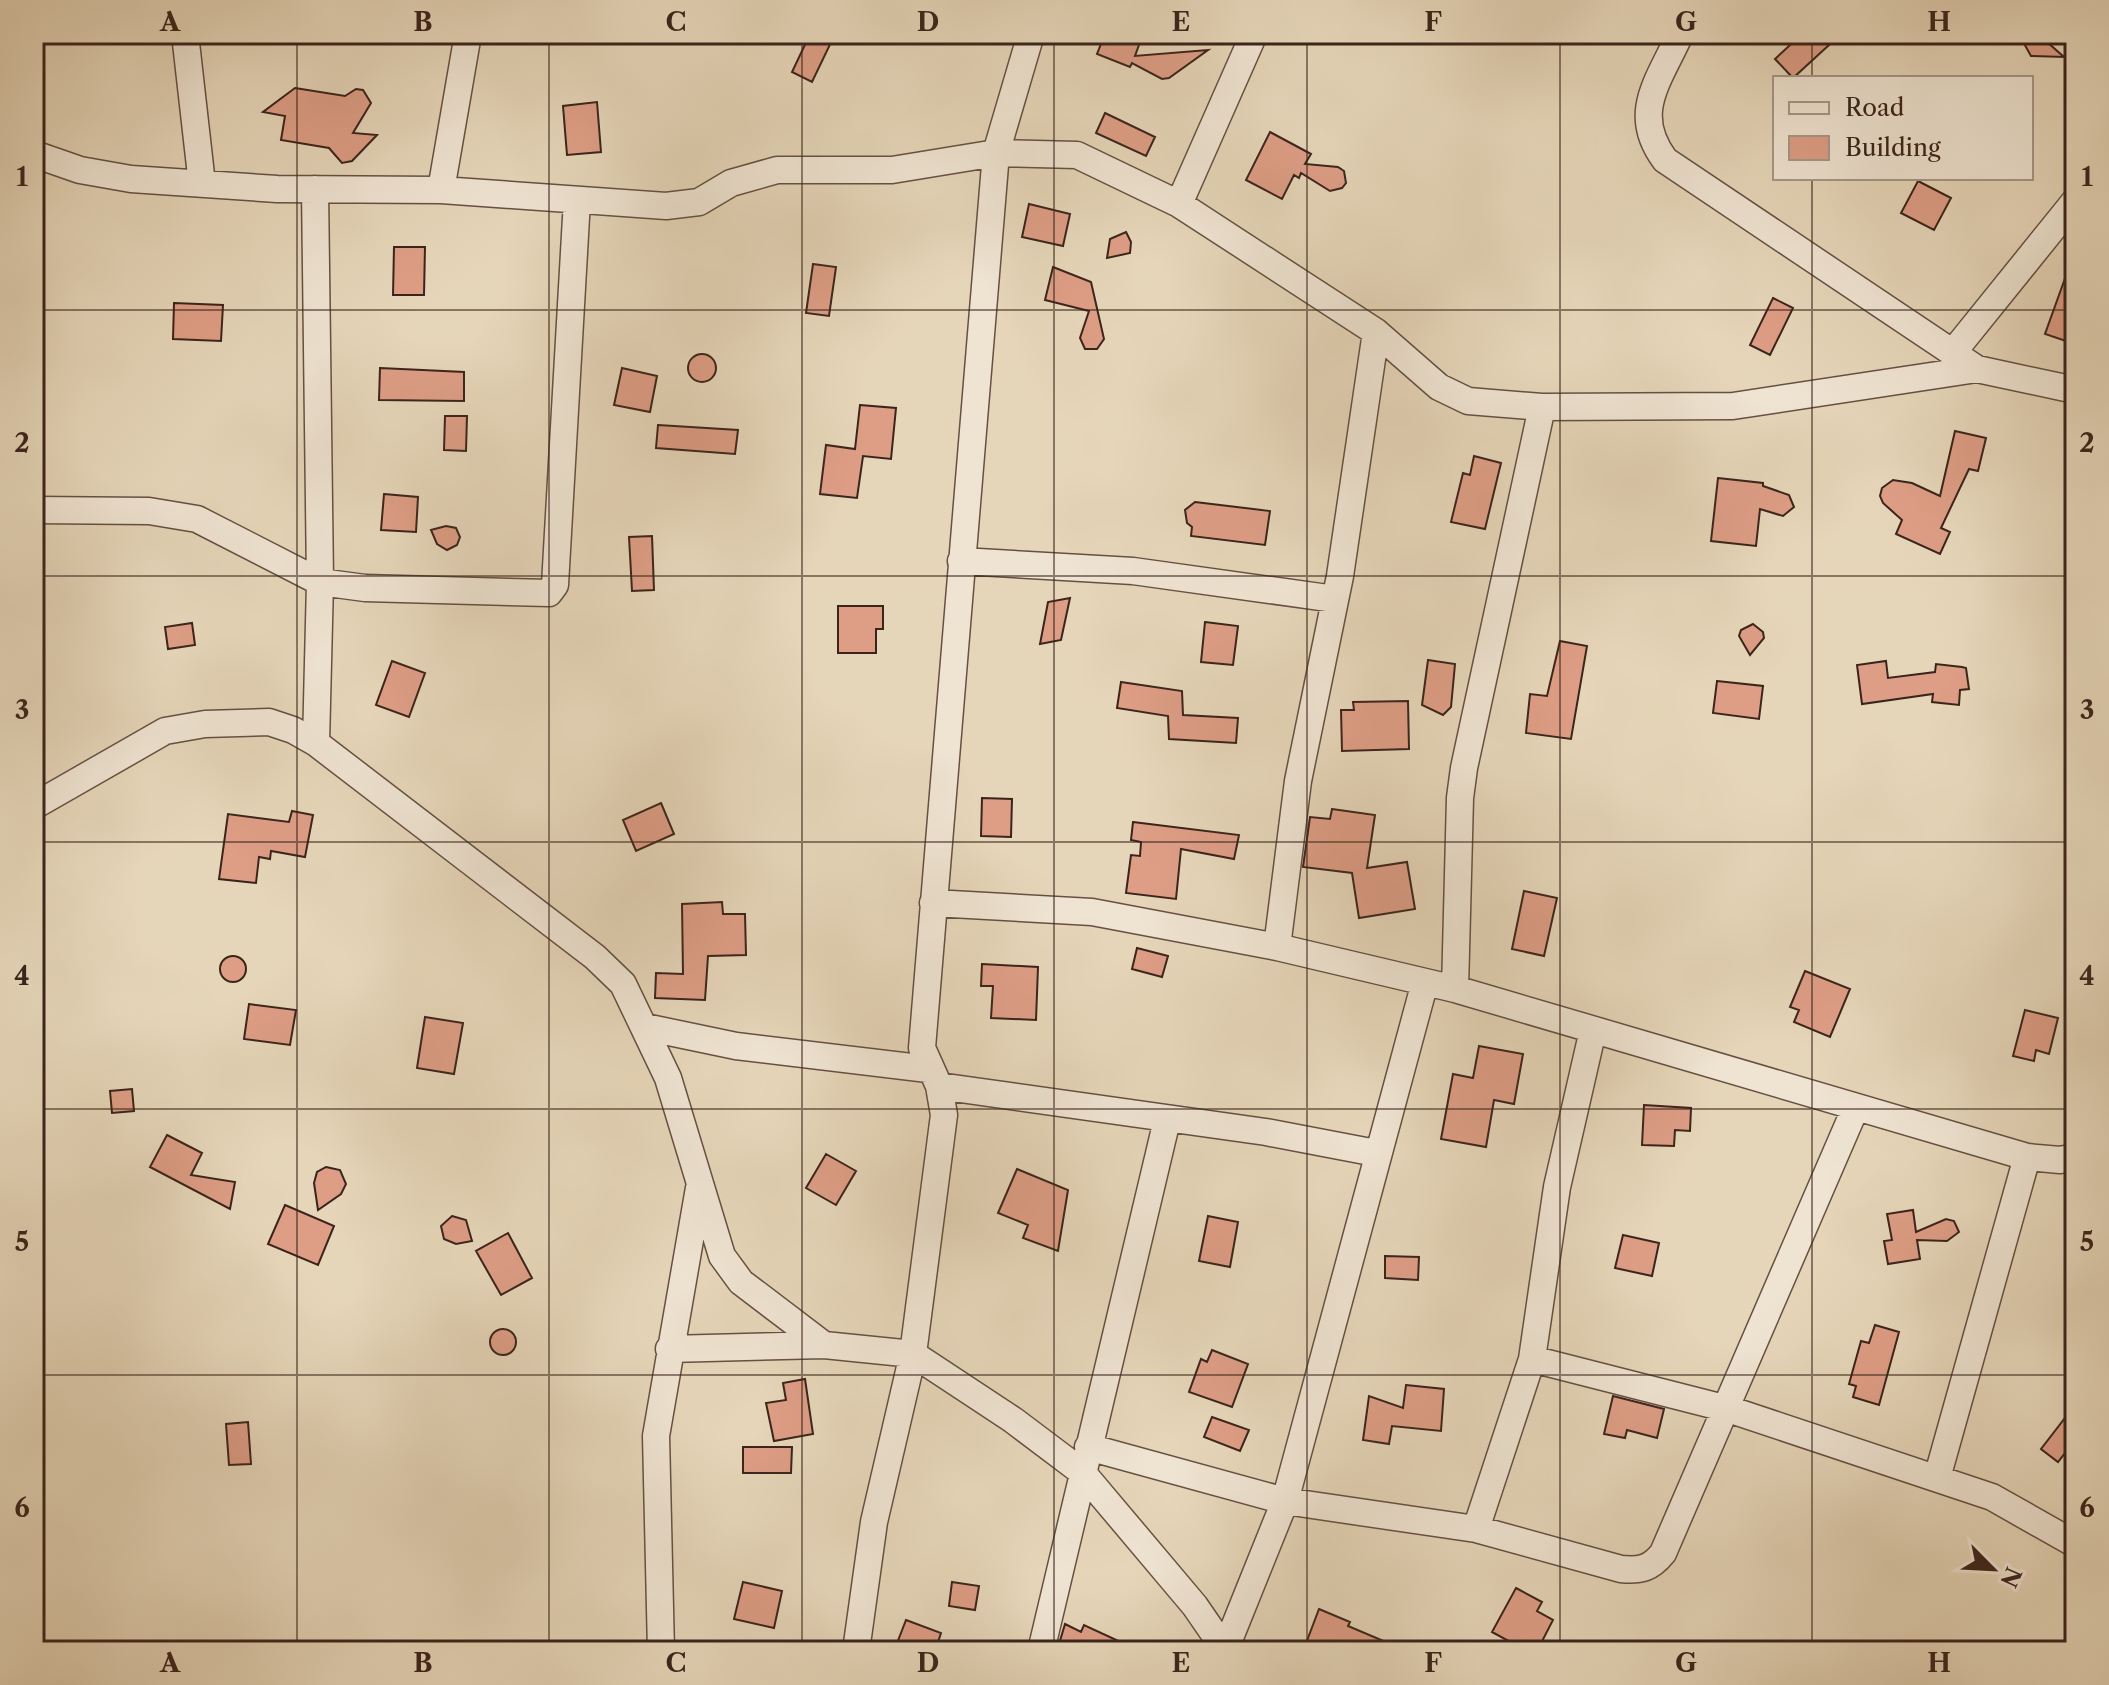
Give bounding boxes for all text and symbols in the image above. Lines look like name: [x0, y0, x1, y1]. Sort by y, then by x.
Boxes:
text: A: [159, 6, 181, 38]
text: B: [413, 6, 433, 38]
text: C: [666, 6, 686, 38]
text: D: [917, 6, 939, 38]
text: E: [1172, 6, 1190, 38]
text: F: [1424, 6, 1442, 38]
text: G: [1675, 6, 1697, 38]
text: H: [1927, 6, 1951, 38]
legend: [1773, 76, 2033, 180]
text: Road: [1845, 93, 1905, 122]
text: Building: [1845, 133, 1941, 162]
text: 1: [16, 161, 28, 193]
text: 1: [2081, 161, 2093, 193]
text: 2: [14, 427, 30, 459]
text: 2: [2079, 427, 2095, 459]
text: 3: [15, 694, 29, 726]
text: 3: [2080, 694, 2094, 726]
text: 4: [14, 960, 30, 992]
text: 4: [2079, 960, 2095, 992]
text: 5: [15, 1226, 29, 1258]
text: 5: [2080, 1226, 2094, 1258]
text: 6: [14, 1492, 30, 1524]
text: 6: [2079, 1492, 2095, 1524]
north arrow: [1953, 1529, 2033, 1609]
text: N: [1995, 1563, 2027, 1591]
text: A: [159, 1647, 181, 1679]
text: B: [413, 1647, 433, 1679]
text: C: [666, 1647, 686, 1679]
text: D: [917, 1647, 939, 1679]
text: E: [1172, 1647, 1190, 1679]
text: F: [1424, 1647, 1442, 1679]
text: G: [1675, 1647, 1697, 1679]
text: H: [1927, 1647, 1951, 1679]

